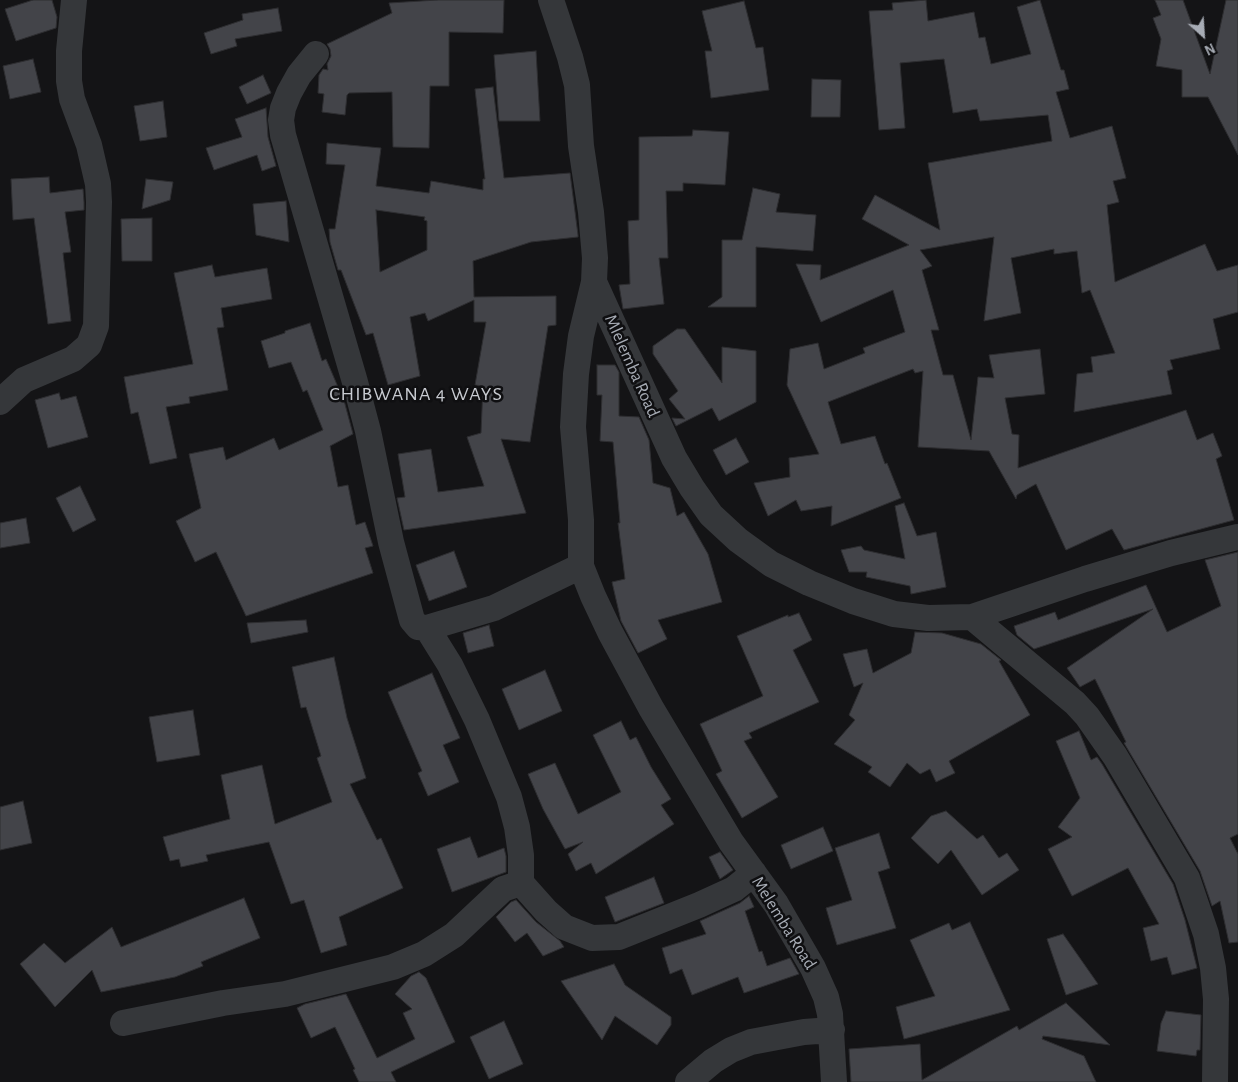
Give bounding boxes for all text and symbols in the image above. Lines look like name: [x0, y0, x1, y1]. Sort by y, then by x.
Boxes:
north arrow: [1178, 10, 1228, 60]
text: N: [1202, 40, 1217, 57]
street label: Mlelemba Road: [600, 311, 664, 421]
district label: CHIBWANA 4 WAYS: [327, 382, 505, 406]
street label: Melemba Road: [747, 872, 821, 974]

